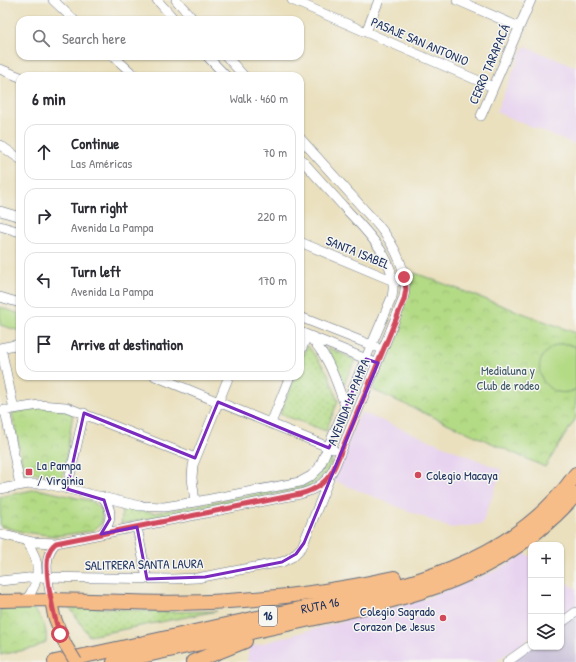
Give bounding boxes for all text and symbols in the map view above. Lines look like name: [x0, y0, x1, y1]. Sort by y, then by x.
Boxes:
street label: PASAJE SAN ANTONIO: [368, 12, 472, 70]
search box: [16, 16, 304, 60]
street label: CERRO TARAPACÁ: [464, 20, 514, 107]
icon: search: [30, 27, 52, 49]
text: Search here: [62, 28, 126, 49]
text: 6 min: [32, 87, 66, 110]
text: Walk · 460 m: [230, 89, 288, 107]
text: Continue: [71, 133, 119, 154]
icon: ahead: [33, 141, 55, 163]
text: 70 m: [263, 143, 287, 161]
text: Las Américas: [71, 154, 132, 172]
text: Turn right: [71, 197, 127, 218]
icon: right: [33, 205, 55, 227]
text: 220 m: [257, 207, 287, 225]
text: Avenida La Pampa: [71, 218, 153, 236]
street label: SANTA ISABEL: [323, 231, 393, 273]
text: Turn left: [71, 261, 121, 282]
route end: [395, 268, 413, 286]
icon: left: [33, 269, 55, 291]
text: 170 m: [258, 271, 287, 289]
text: Avenida La Pampa: [71, 282, 153, 300]
icon: arrive: [33, 333, 55, 355]
text: Arrive at destination: [71, 334, 183, 355]
street label: AVENIDA LA PAMPA: [322, 355, 374, 448]
park label: Medialuna y Club de rodeo: [476, 361, 540, 394]
place label: La Pampa / Virginia: [37, 456, 83, 489]
place label: Colegio Macaya: [426, 466, 498, 484]
marker: La Pampa / Virginia: [24, 467, 34, 477]
marker: Colegio Macaya: [413, 470, 423, 480]
map controls: [528, 542, 564, 650]
button: +: [528, 542, 564, 578]
street label: SALITRERA SANTA LAURA: [85, 554, 204, 574]
button: −: [528, 578, 564, 614]
street label: RUTA 16: [299, 592, 341, 618]
place label: Colegio Sagrado Corazon De Jesus: [353, 602, 435, 635]
road number: 16: [259, 606, 277, 626]
marker: Colegio Sagrado Corazon De Jesus: [438, 613, 448, 623]
button: layers: [528, 614, 564, 650]
route start: [51, 625, 69, 643]

